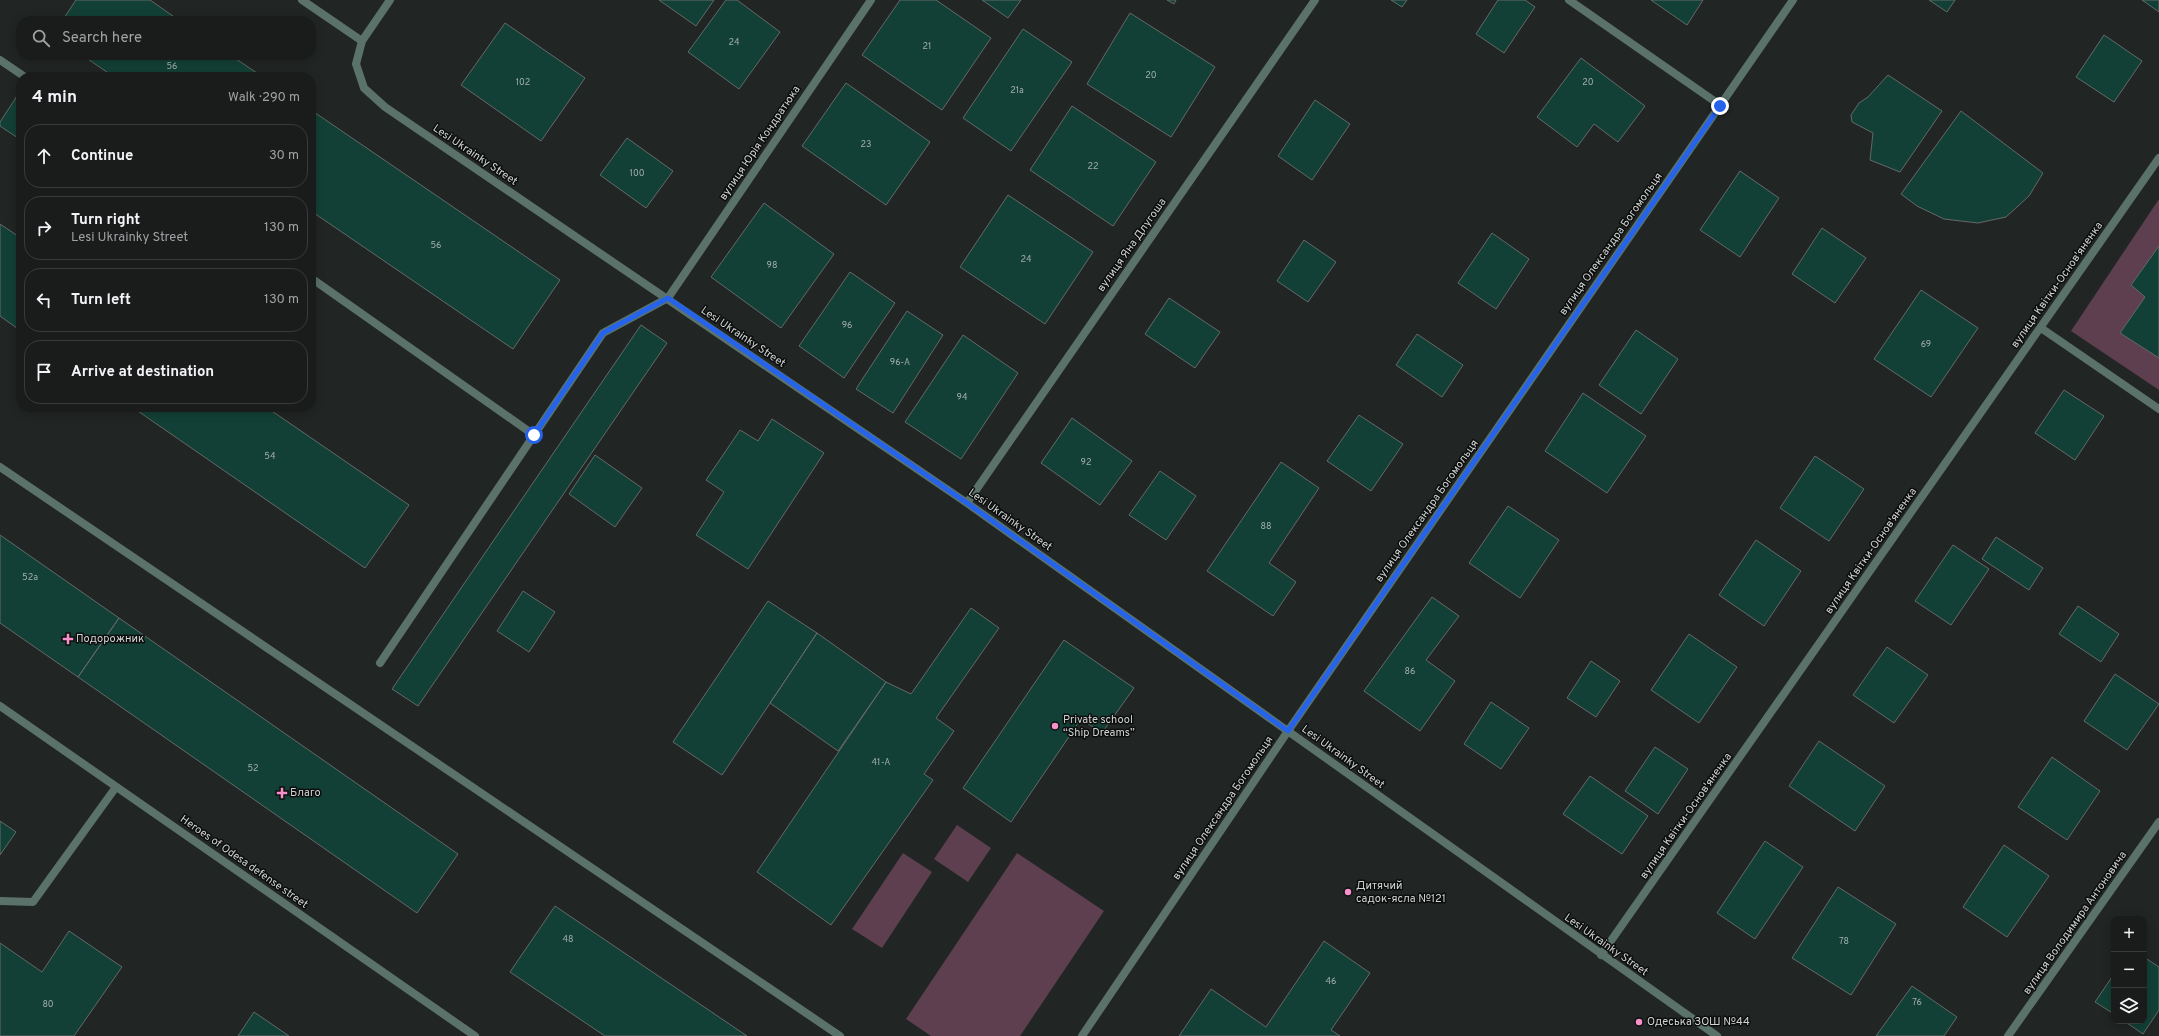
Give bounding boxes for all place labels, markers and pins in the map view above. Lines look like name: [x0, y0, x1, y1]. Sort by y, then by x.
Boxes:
place label: Подорожник: [76, 632, 144, 646]
marker: Подорожник: [63, 634, 73, 644]
place label: Private school “Ship Dreams”: [1063, 713, 1135, 740]
marker: Private school “Ship Dreams”: [1050, 721, 1060, 731]
place label: Благо: [290, 786, 321, 800]
marker: Благо: [277, 788, 287, 798]
place label: Дитячий садок-ясла №121: [1356, 879, 1446, 906]
marker: Дитячий садок-ясла №121: [1343, 887, 1353, 897]
place label: Одеська ЗОШ №44: [1647, 1015, 1750, 1029]
marker: Одеська ЗОШ №44: [1634, 1017, 1644, 1027]

